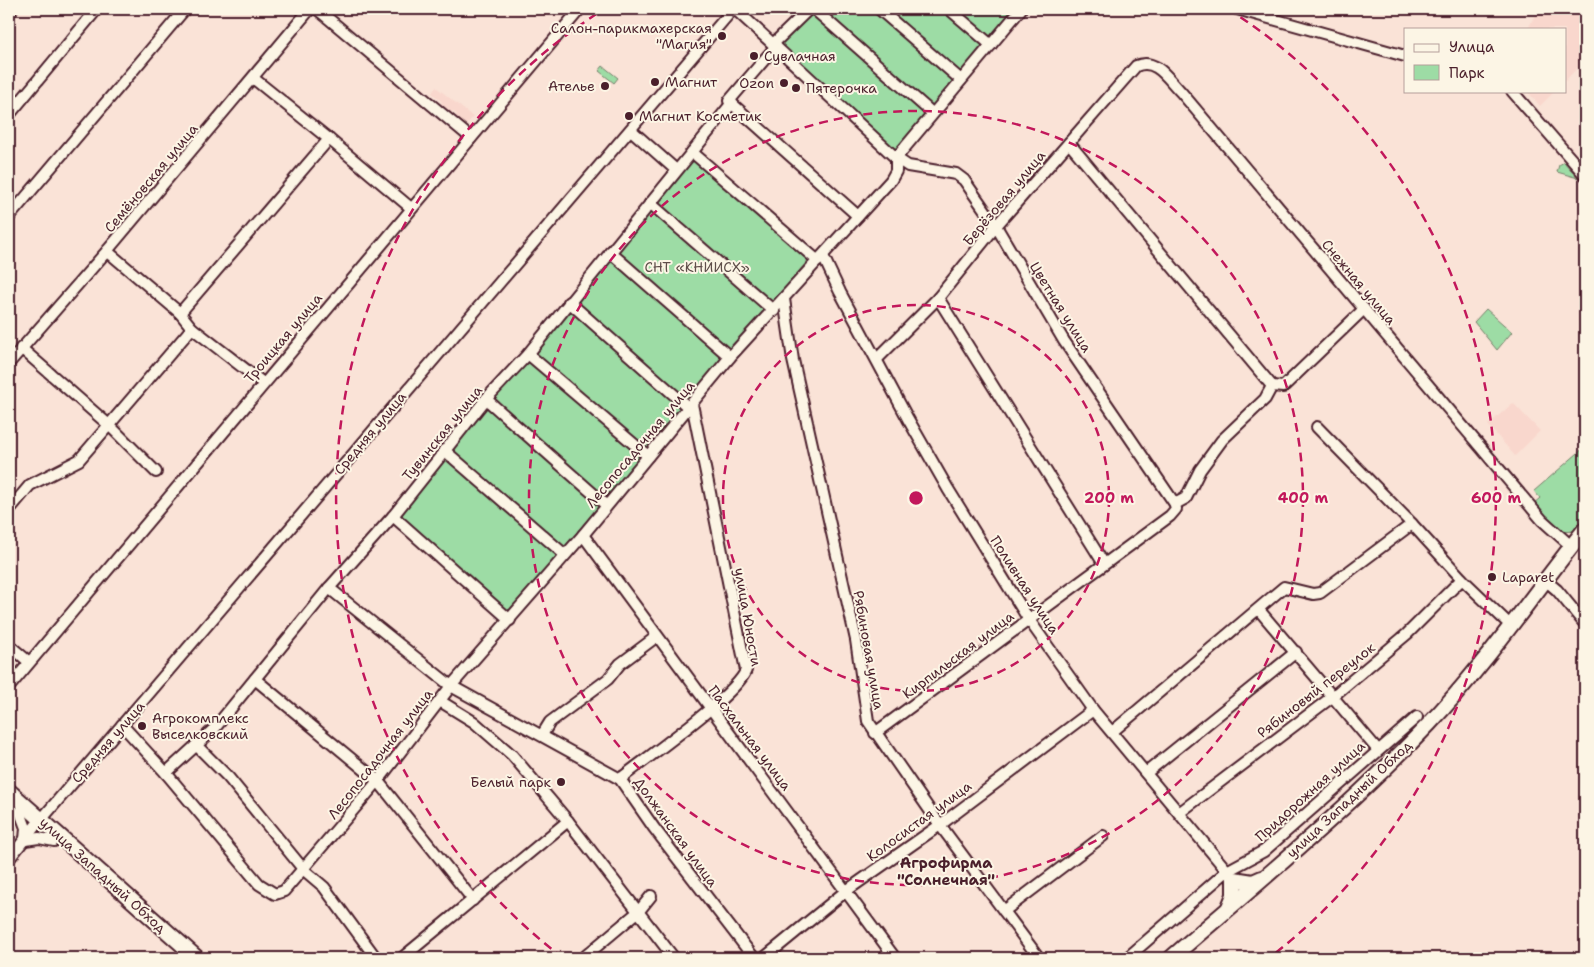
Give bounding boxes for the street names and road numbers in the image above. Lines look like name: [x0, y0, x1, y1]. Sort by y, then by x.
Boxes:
street label: Семёновская улица: [100, 120, 202, 236]
street label: Берёзовая улица: [959, 146, 1049, 249]
street label: Снежная улица: [1318, 235, 1400, 329]
street label: Цветная улица: [1026, 258, 1096, 356]
street label: Троицкая улица: [240, 289, 326, 387]
street label: Лесопосадочная улица: [582, 377, 699, 511]
street label: Тувинская улица: [398, 381, 486, 484]
street label: Средняя улица: [330, 388, 410, 478]
street label: Поливная улица: [987, 532, 1064, 638]
street label: улица Юности: [730, 566, 766, 668]
street label: Рябиновая улица: [850, 589, 888, 711]
street label: Кирпильская улица: [899, 607, 1018, 703]
street label: Рябиновый переулок: [1253, 638, 1379, 742]
street label: Пасхальная улица: [705, 682, 796, 794]
street label: Лесопосадочная улица: [324, 685, 437, 823]
street label: Средняя улица: [67, 697, 149, 787]
street label: улица Западный Обход: [1283, 736, 1415, 862]
street label: Придорожная улица: [1251, 737, 1369, 845]
street label: Должанская улица: [630, 774, 722, 891]
street label: Колосистая улица: [863, 777, 975, 865]
street label: улица Западный Обход: [36, 813, 170, 937]

